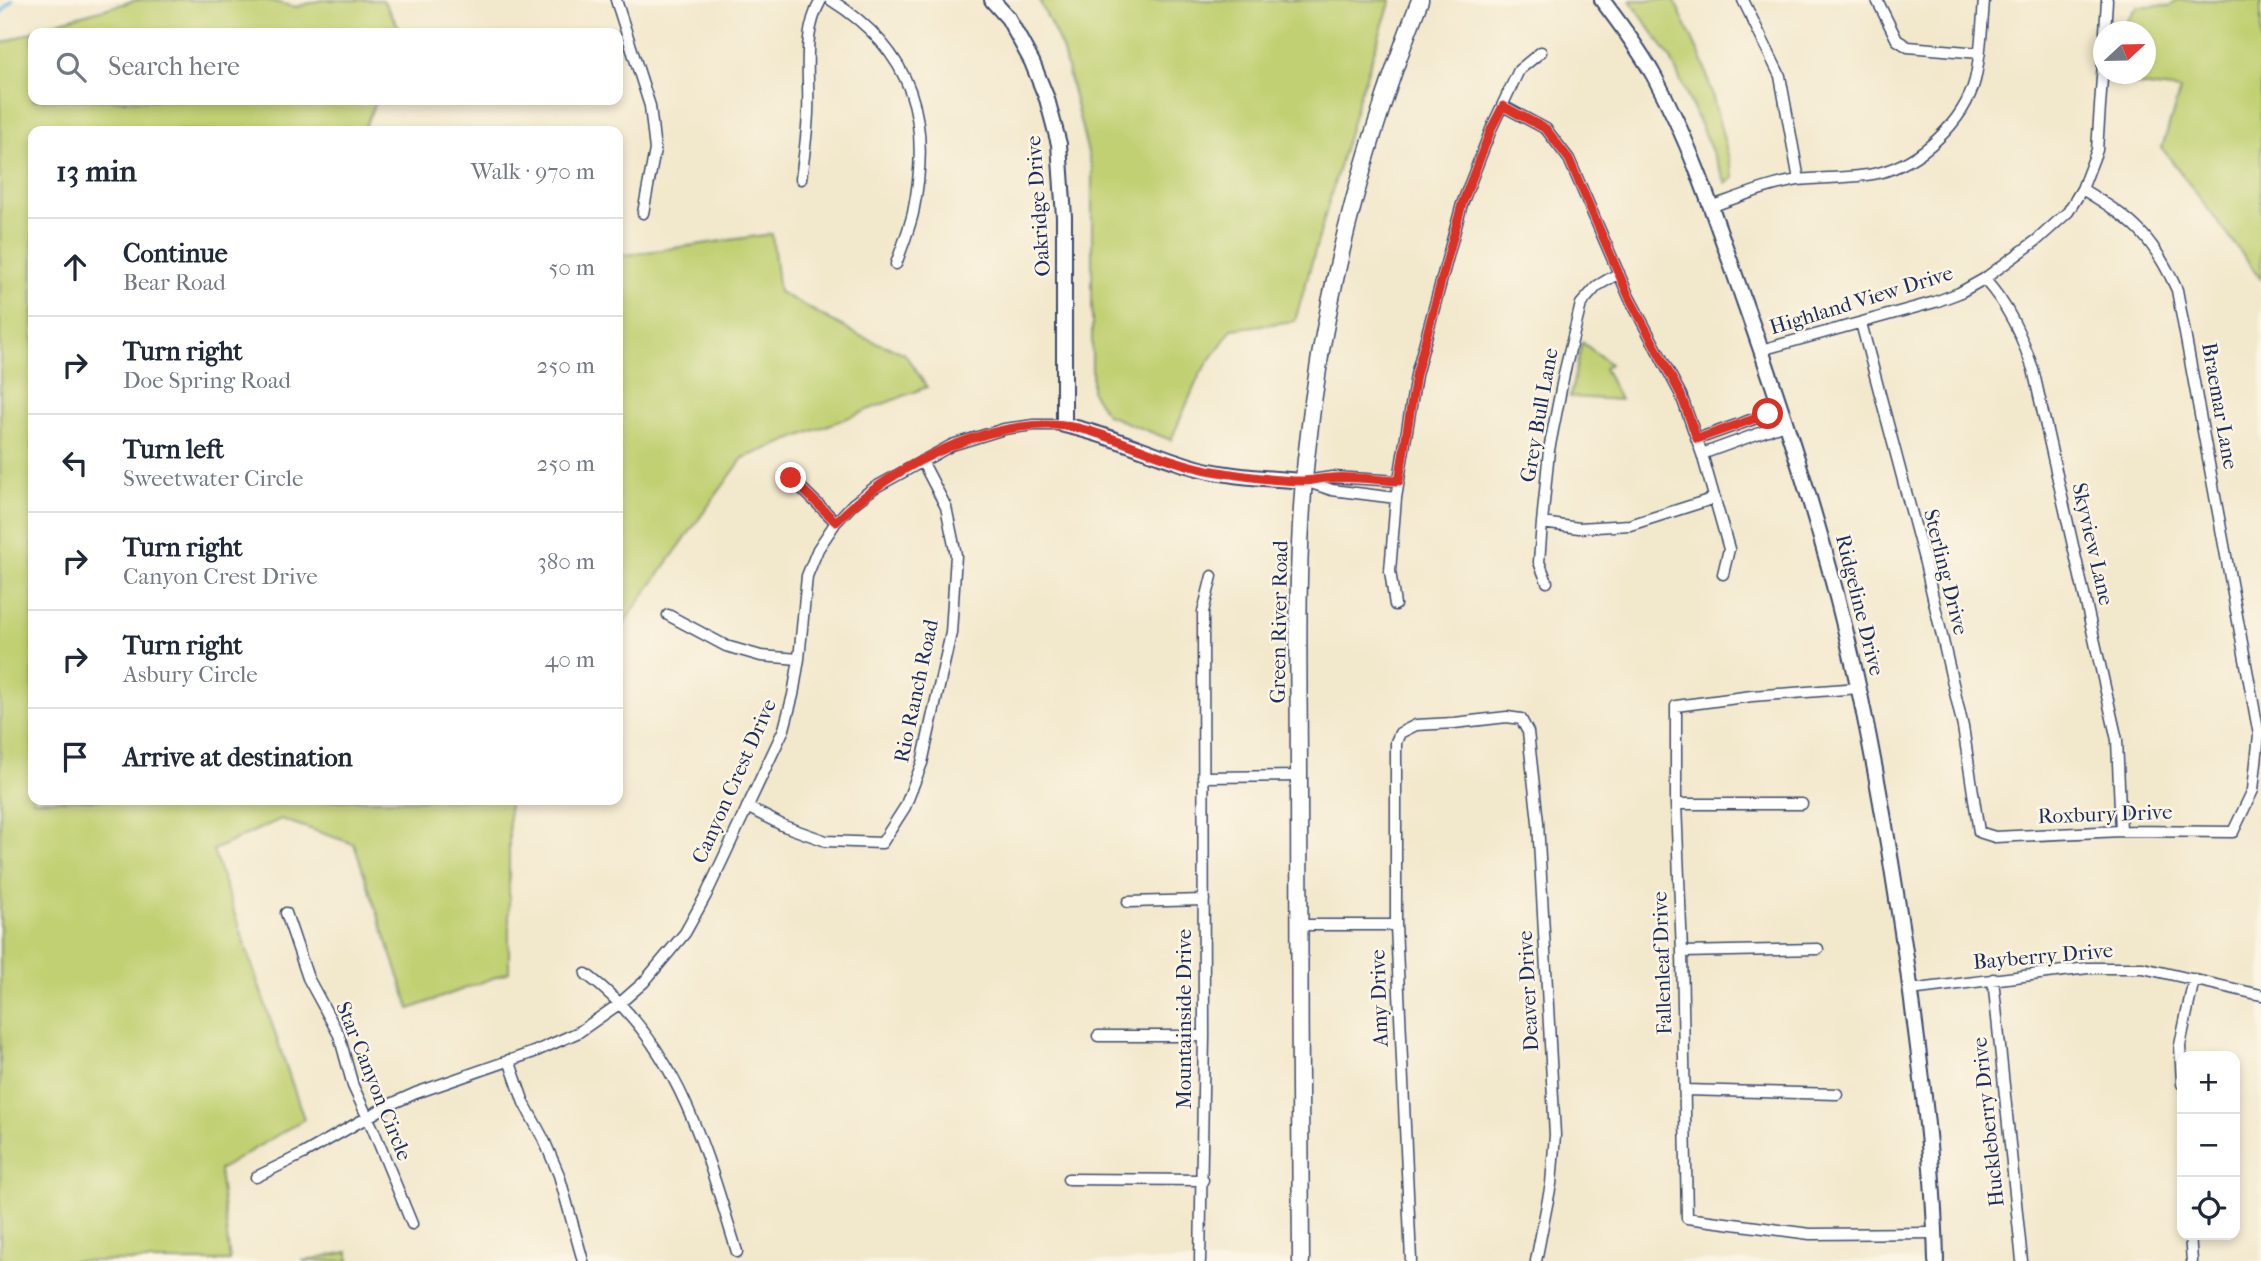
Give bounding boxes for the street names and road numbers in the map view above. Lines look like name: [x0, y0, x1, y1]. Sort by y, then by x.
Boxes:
street label: Oakridge Drive: [1021, 135, 1055, 277]
street label: Highland View Drive: [1766, 261, 1956, 339]
street label: Braemar Lane: [2197, 341, 2243, 471]
street label: Grey Bull Lane: [1515, 346, 1563, 484]
street label: Skyview Lane: [2067, 481, 2119, 607]
street label: Sterling Drive: [1919, 507, 1973, 637]
street label: Ridgeline Drive: [1831, 532, 1889, 678]
street label: Green River Road: [1266, 540, 1292, 704]
street label: Rio Ranch Road: [889, 617, 943, 765]
street label: Canyon Crest Drive: [687, 695, 781, 867]
street label: Roxbury Drive: [2037, 800, 2173, 828]
street label: Fallenleaf Drive: [1648, 891, 1676, 1035]
street label: Mountainside Drive: [1172, 929, 1196, 1109]
street label: Deaver Drive: [1513, 930, 1543, 1052]
street label: Bayberry Drive: [1972, 938, 2114, 974]
street label: Amy Drive: [1365, 949, 1393, 1048]
street label: Star Canyon Circle: [331, 998, 417, 1164]
street label: Huckleberry Drive: [1967, 1036, 2009, 1208]

